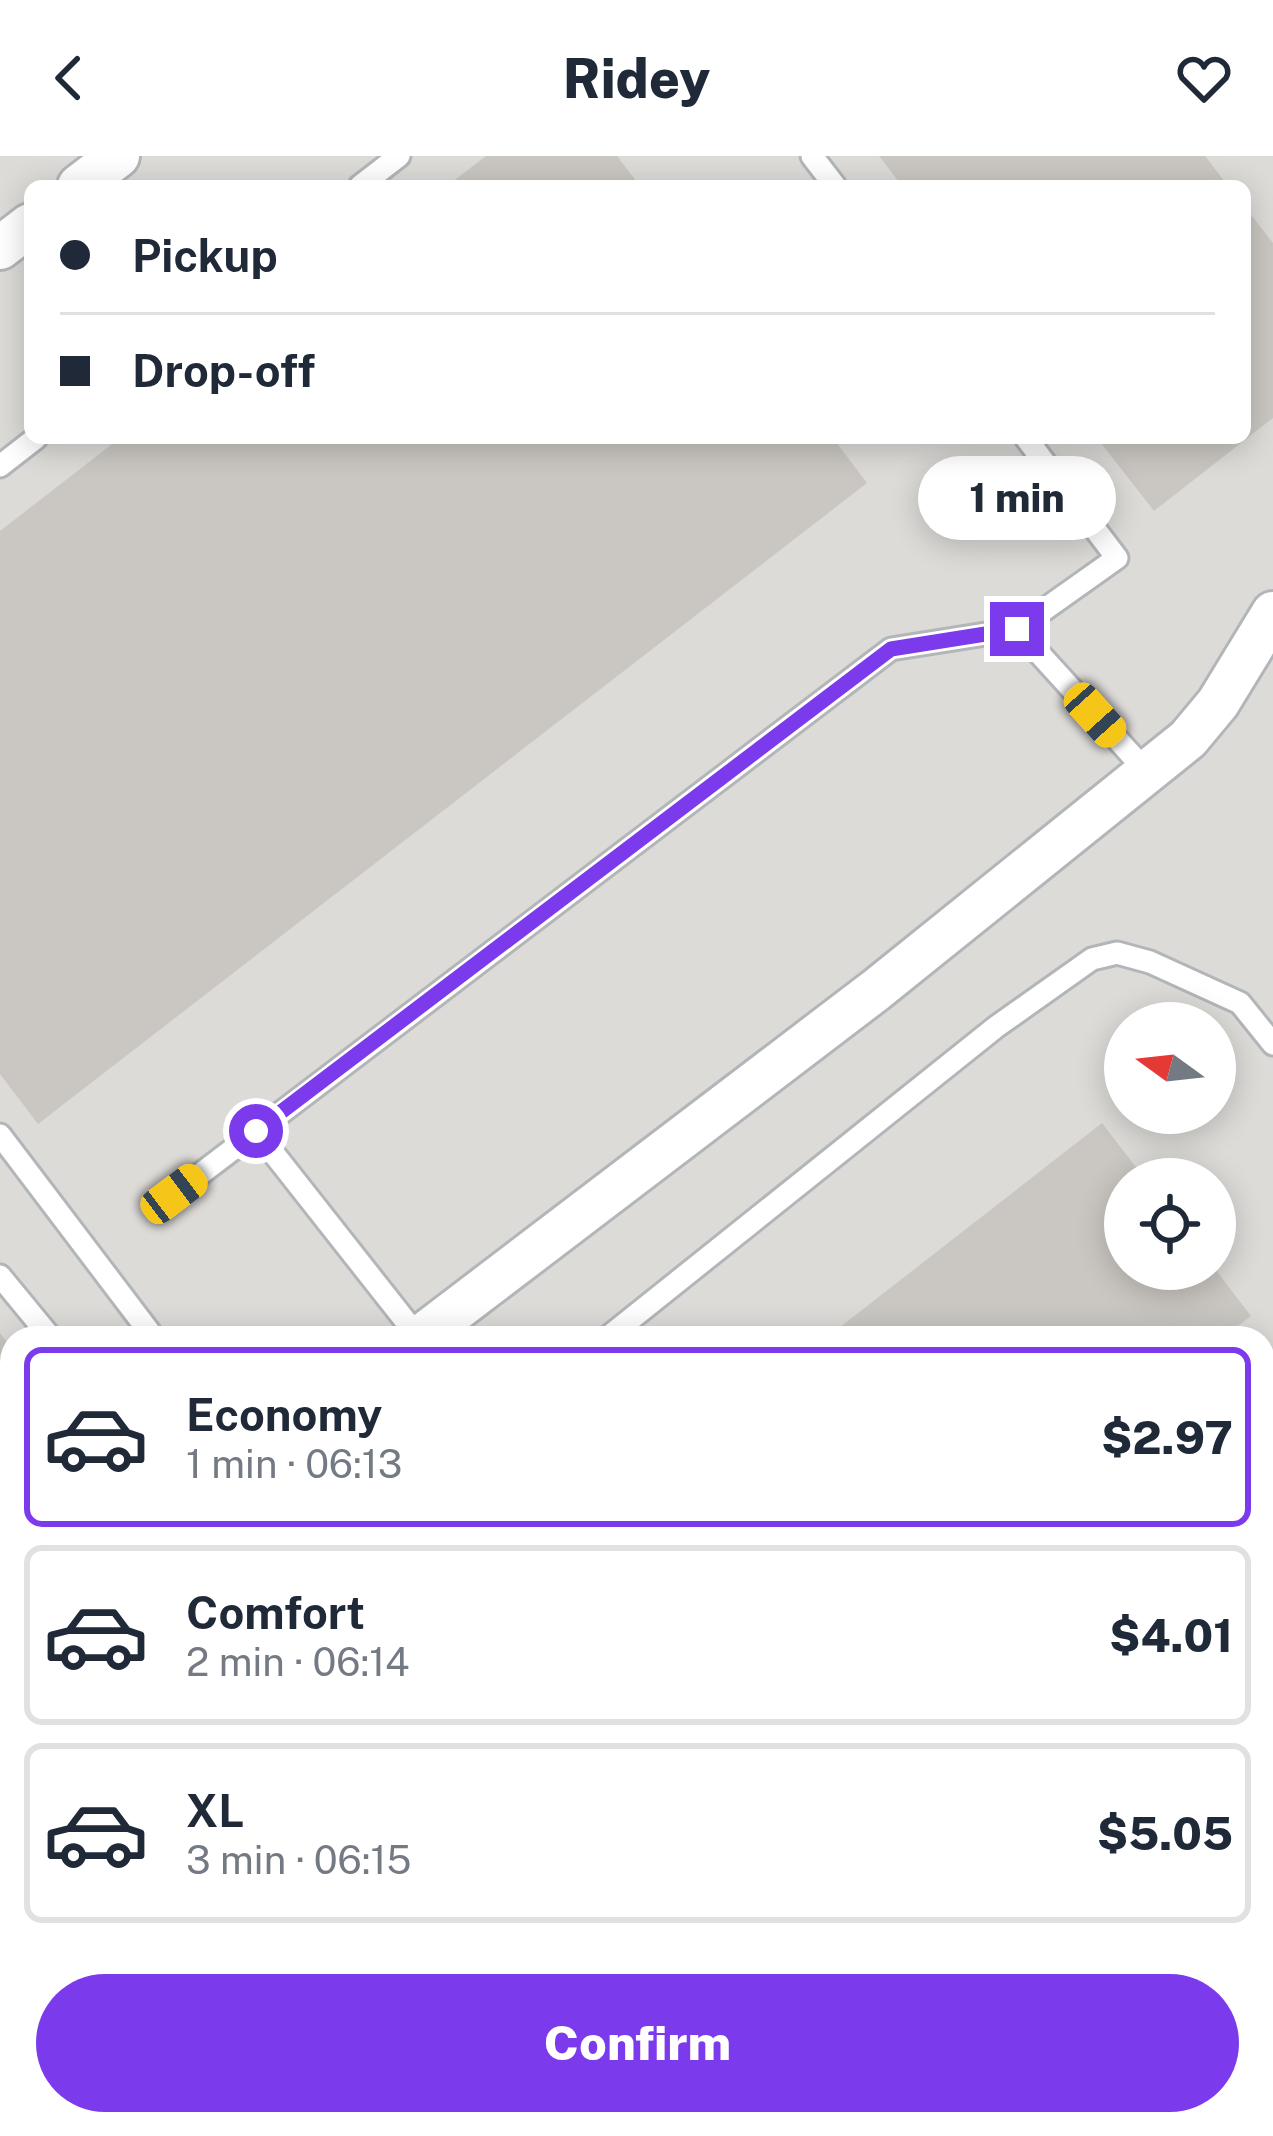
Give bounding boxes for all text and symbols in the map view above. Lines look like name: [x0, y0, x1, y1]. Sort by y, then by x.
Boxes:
icon: back: [36, 45, 102, 111]
icon: heart: [1171, 45, 1237, 111]
text: Ridey: [563, 47, 710, 110]
text: Pickup: [132, 229, 278, 282]
text: Drop-off: [132, 344, 315, 397]
callout: 1 min: [918, 455, 1116, 539]
text: 1 min: [969, 475, 1065, 521]
route end: [990, 602, 1044, 656]
car: [1058, 676, 1132, 754]
north arrow: [1104, 1002, 1236, 1134]
map controls: [1104, 1002, 1236, 1290]
route start: [229, 1104, 283, 1158]
car: [134, 1158, 214, 1230]
button: locate: [1104, 1158, 1236, 1290]
icon: car: [42, 1383, 150, 1491]
text: Economy: [186, 1388, 382, 1441]
text: $2.97: [1101, 1411, 1233, 1464]
text: 1 min · 06:13: [186, 1441, 402, 1487]
icon: car: [42, 1581, 150, 1689]
text: Comfort: [186, 1586, 365, 1639]
text: $4.01: [1109, 1609, 1233, 1662]
text: 2 min · 06:14: [186, 1639, 410, 1685]
icon: car: [42, 1779, 150, 1887]
text: XL: [186, 1784, 244, 1837]
text: $5.05: [1097, 1807, 1233, 1860]
text: 3 min · 06:15: [186, 1837, 411, 1883]
button: Confirm: [36, 1974, 1239, 2112]

